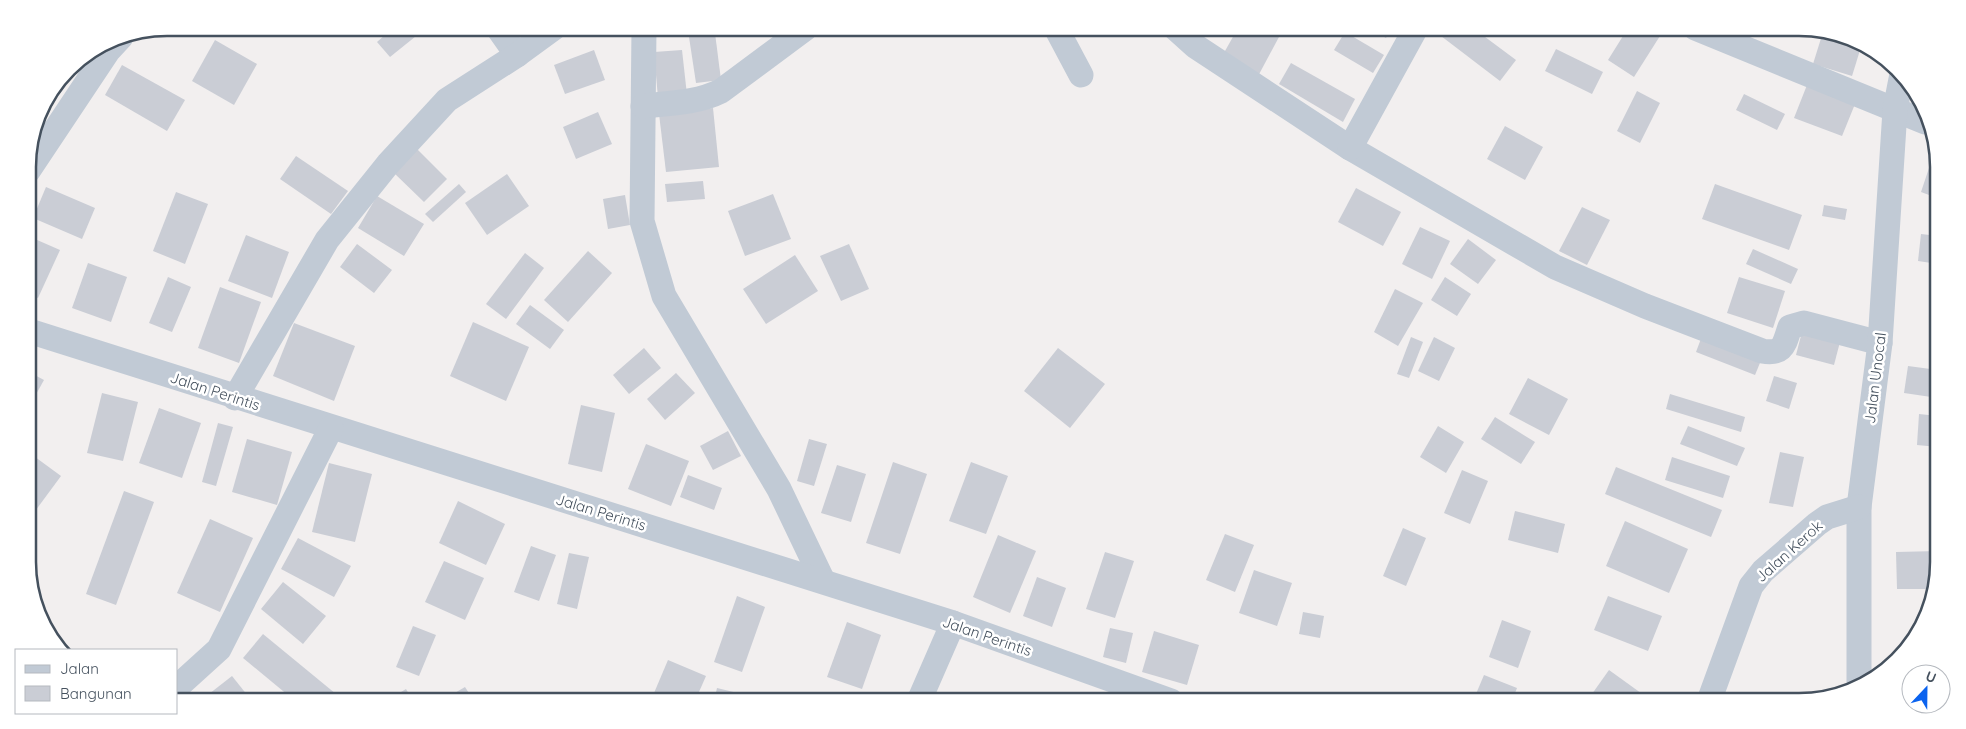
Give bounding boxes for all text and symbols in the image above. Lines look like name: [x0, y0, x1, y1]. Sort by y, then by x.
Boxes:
street label: Jalan Unocal: [1860, 331, 1890, 425]
street label: Jalan Perintis: [168, 368, 262, 414]
street label: Jalan Perintis: [554, 489, 648, 535]
street label: Jalan Kerok: [1752, 516, 1826, 586]
street label: Jalan Perintis: [940, 612, 1034, 660]
legend: [15, 649, 178, 714]
text: Jalan: [60, 659, 99, 678]
north arrow: [1901, 664, 1951, 714]
text: U: [1923, 667, 1939, 687]
text: Bangunan: [60, 684, 132, 703]

